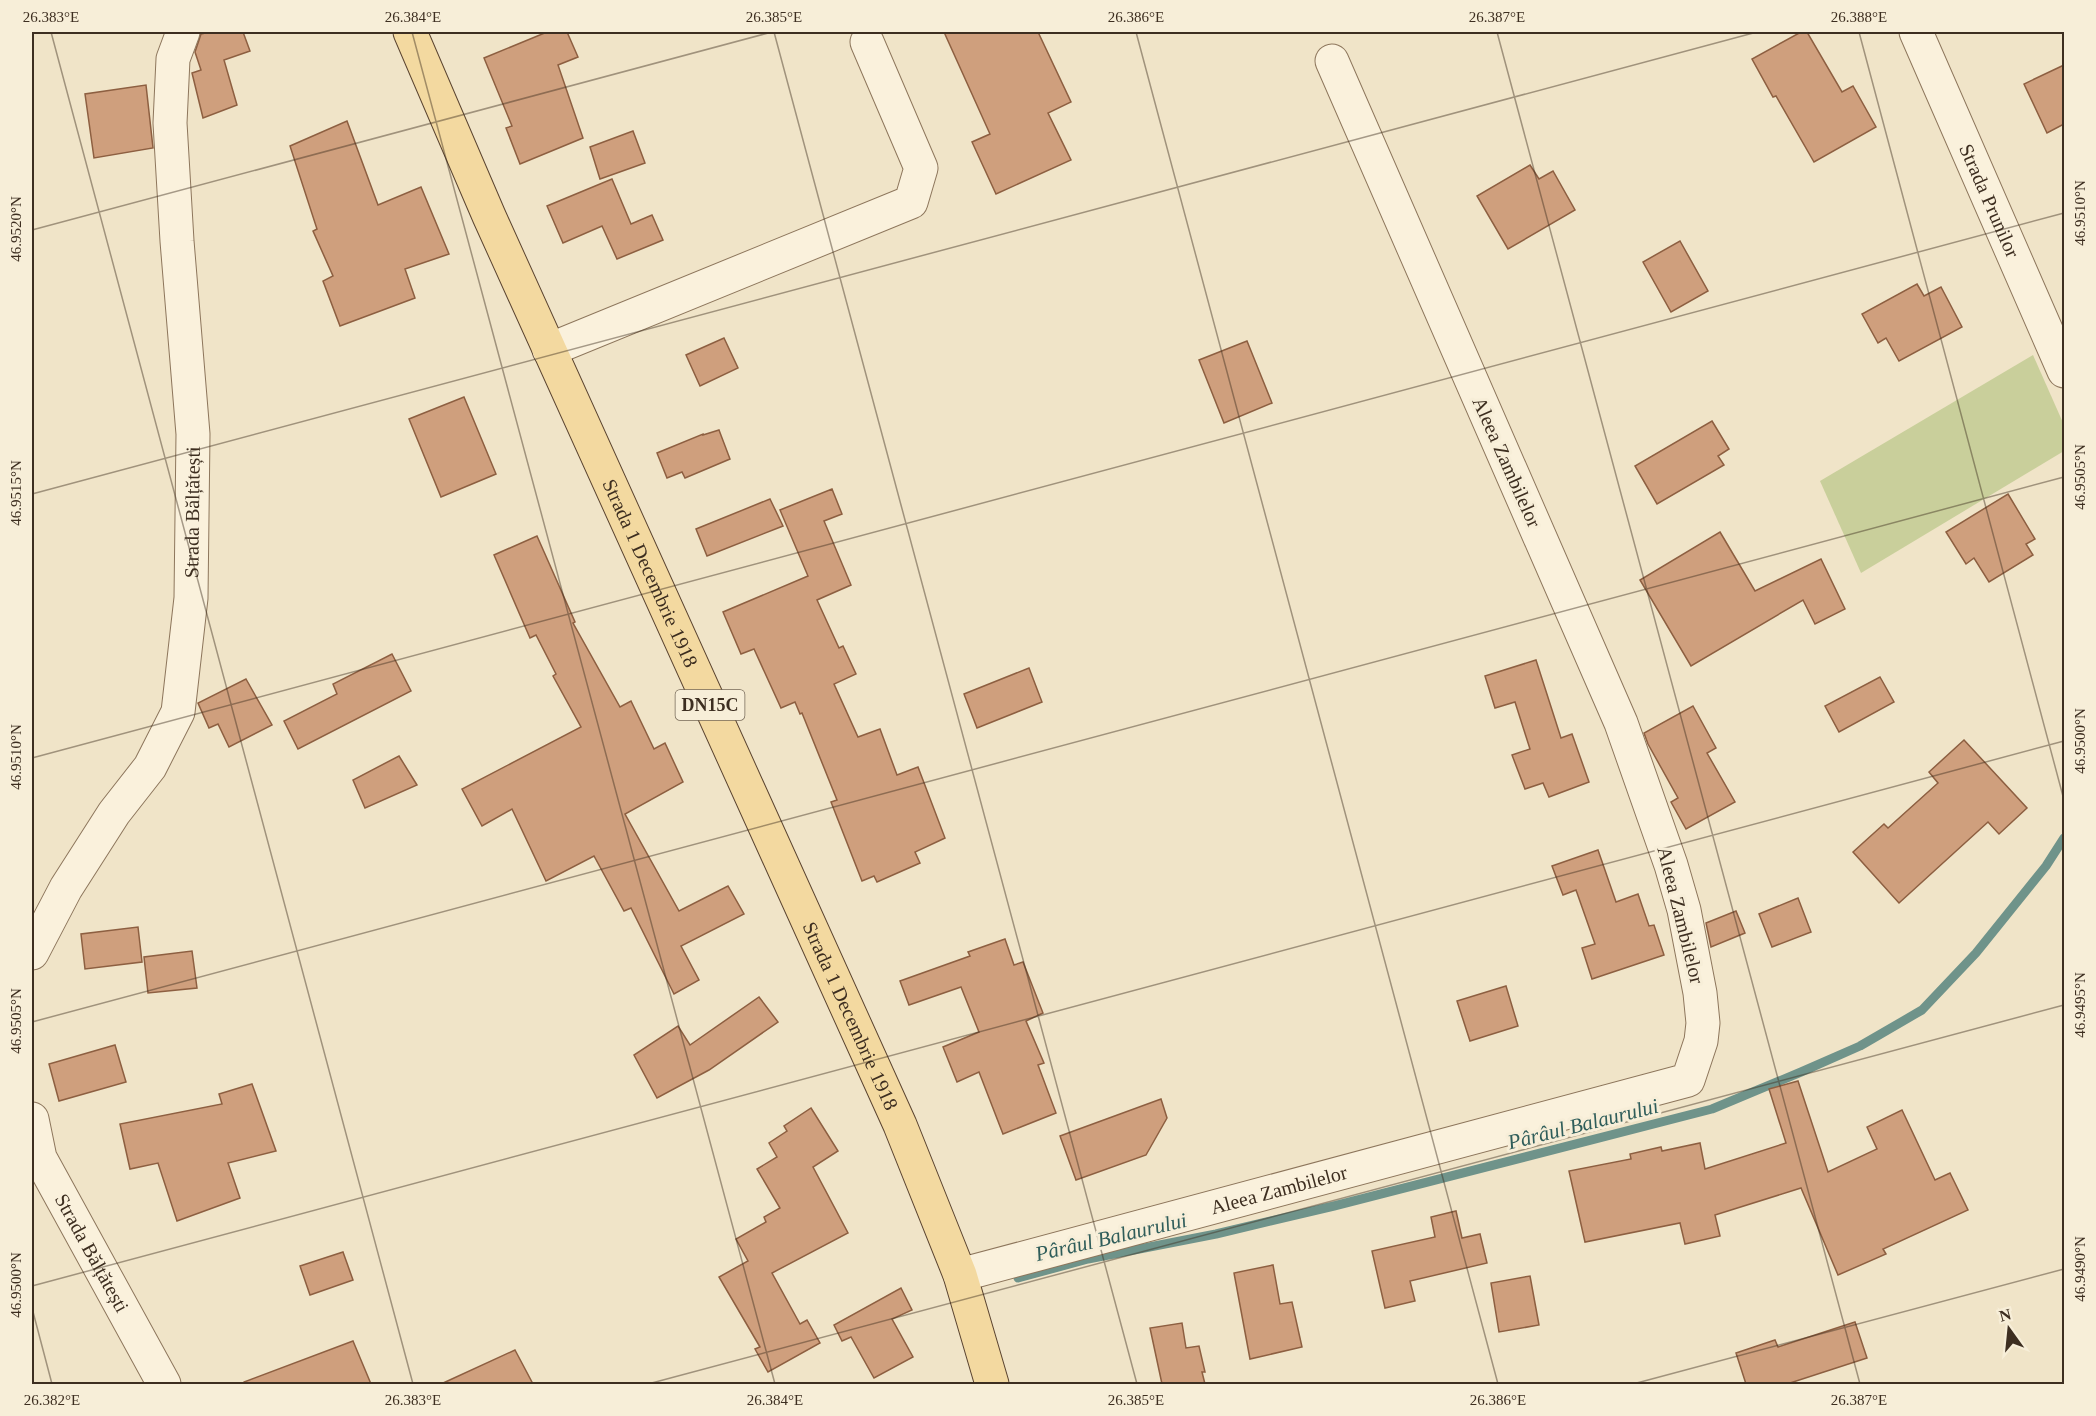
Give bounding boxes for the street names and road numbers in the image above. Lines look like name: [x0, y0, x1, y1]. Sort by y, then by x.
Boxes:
street label: Strada Prunilor: [1955, 140, 2024, 261]
street label: Aleea Zambilelor: [1468, 393, 1546, 531]
street label: Strada Bălțătești: [180, 446, 205, 578]
street label: Strada 1 Decembrie 1918: [598, 476, 702, 670]
road number: DN15C: [676, 690, 744, 720]
street label: Aleea Zambilelor: [1653, 844, 1709, 986]
street label: Strada 1 Decembrie 1918: [799, 918, 903, 1113]
street label: Aleea Zambilelor: [1208, 1161, 1350, 1218]
street label: Strada Bălțătești: [51, 1190, 134, 1316]

